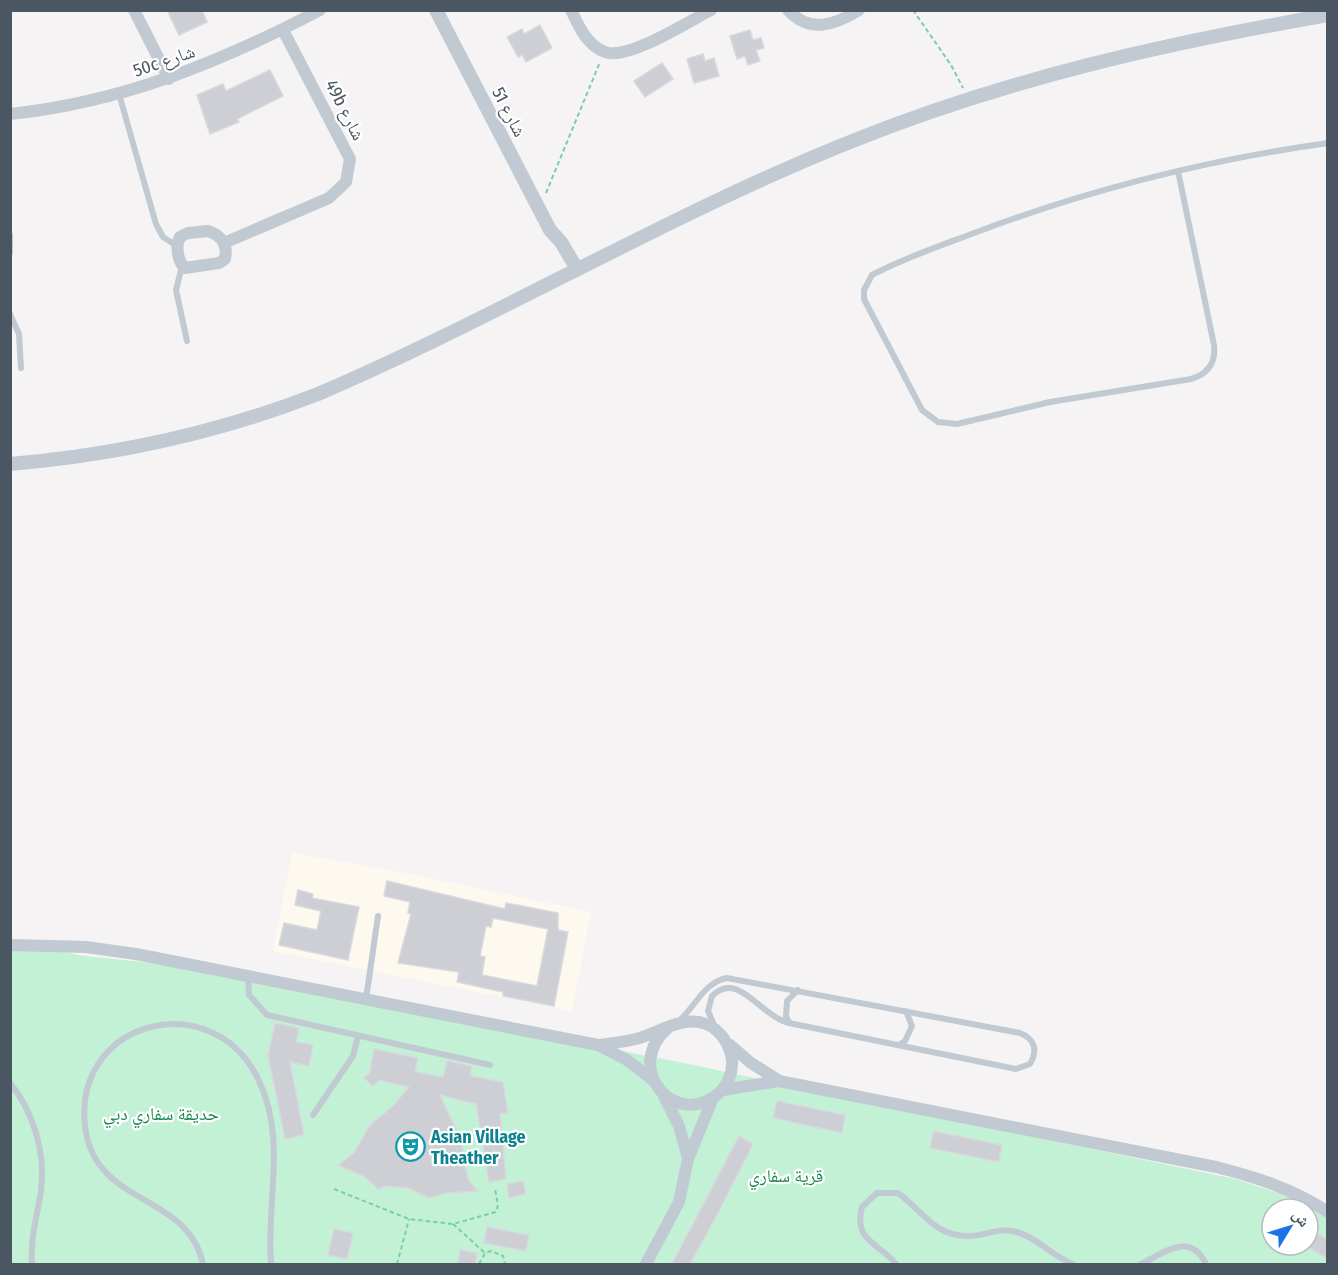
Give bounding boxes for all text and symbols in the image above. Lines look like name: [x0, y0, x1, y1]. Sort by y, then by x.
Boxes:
street label: 50c شارع: [130, 40, 198, 82]
street label: 49b شارع: [320, 76, 370, 144]
street label: شارع 51: [487, 83, 531, 141]
park label: حديقة سفاري دبي: [103, 1103, 219, 1129]
place label: Asian Village Theather: [430, 1126, 526, 1169]
theatre icon: Asian Village Theather: [394, 1131, 426, 1163]
park label: قرية سفاري: [749, 1165, 823, 1191]
north arrow: [1260, 1197, 1320, 1257]
text: ش: [1289, 1206, 1314, 1231]

